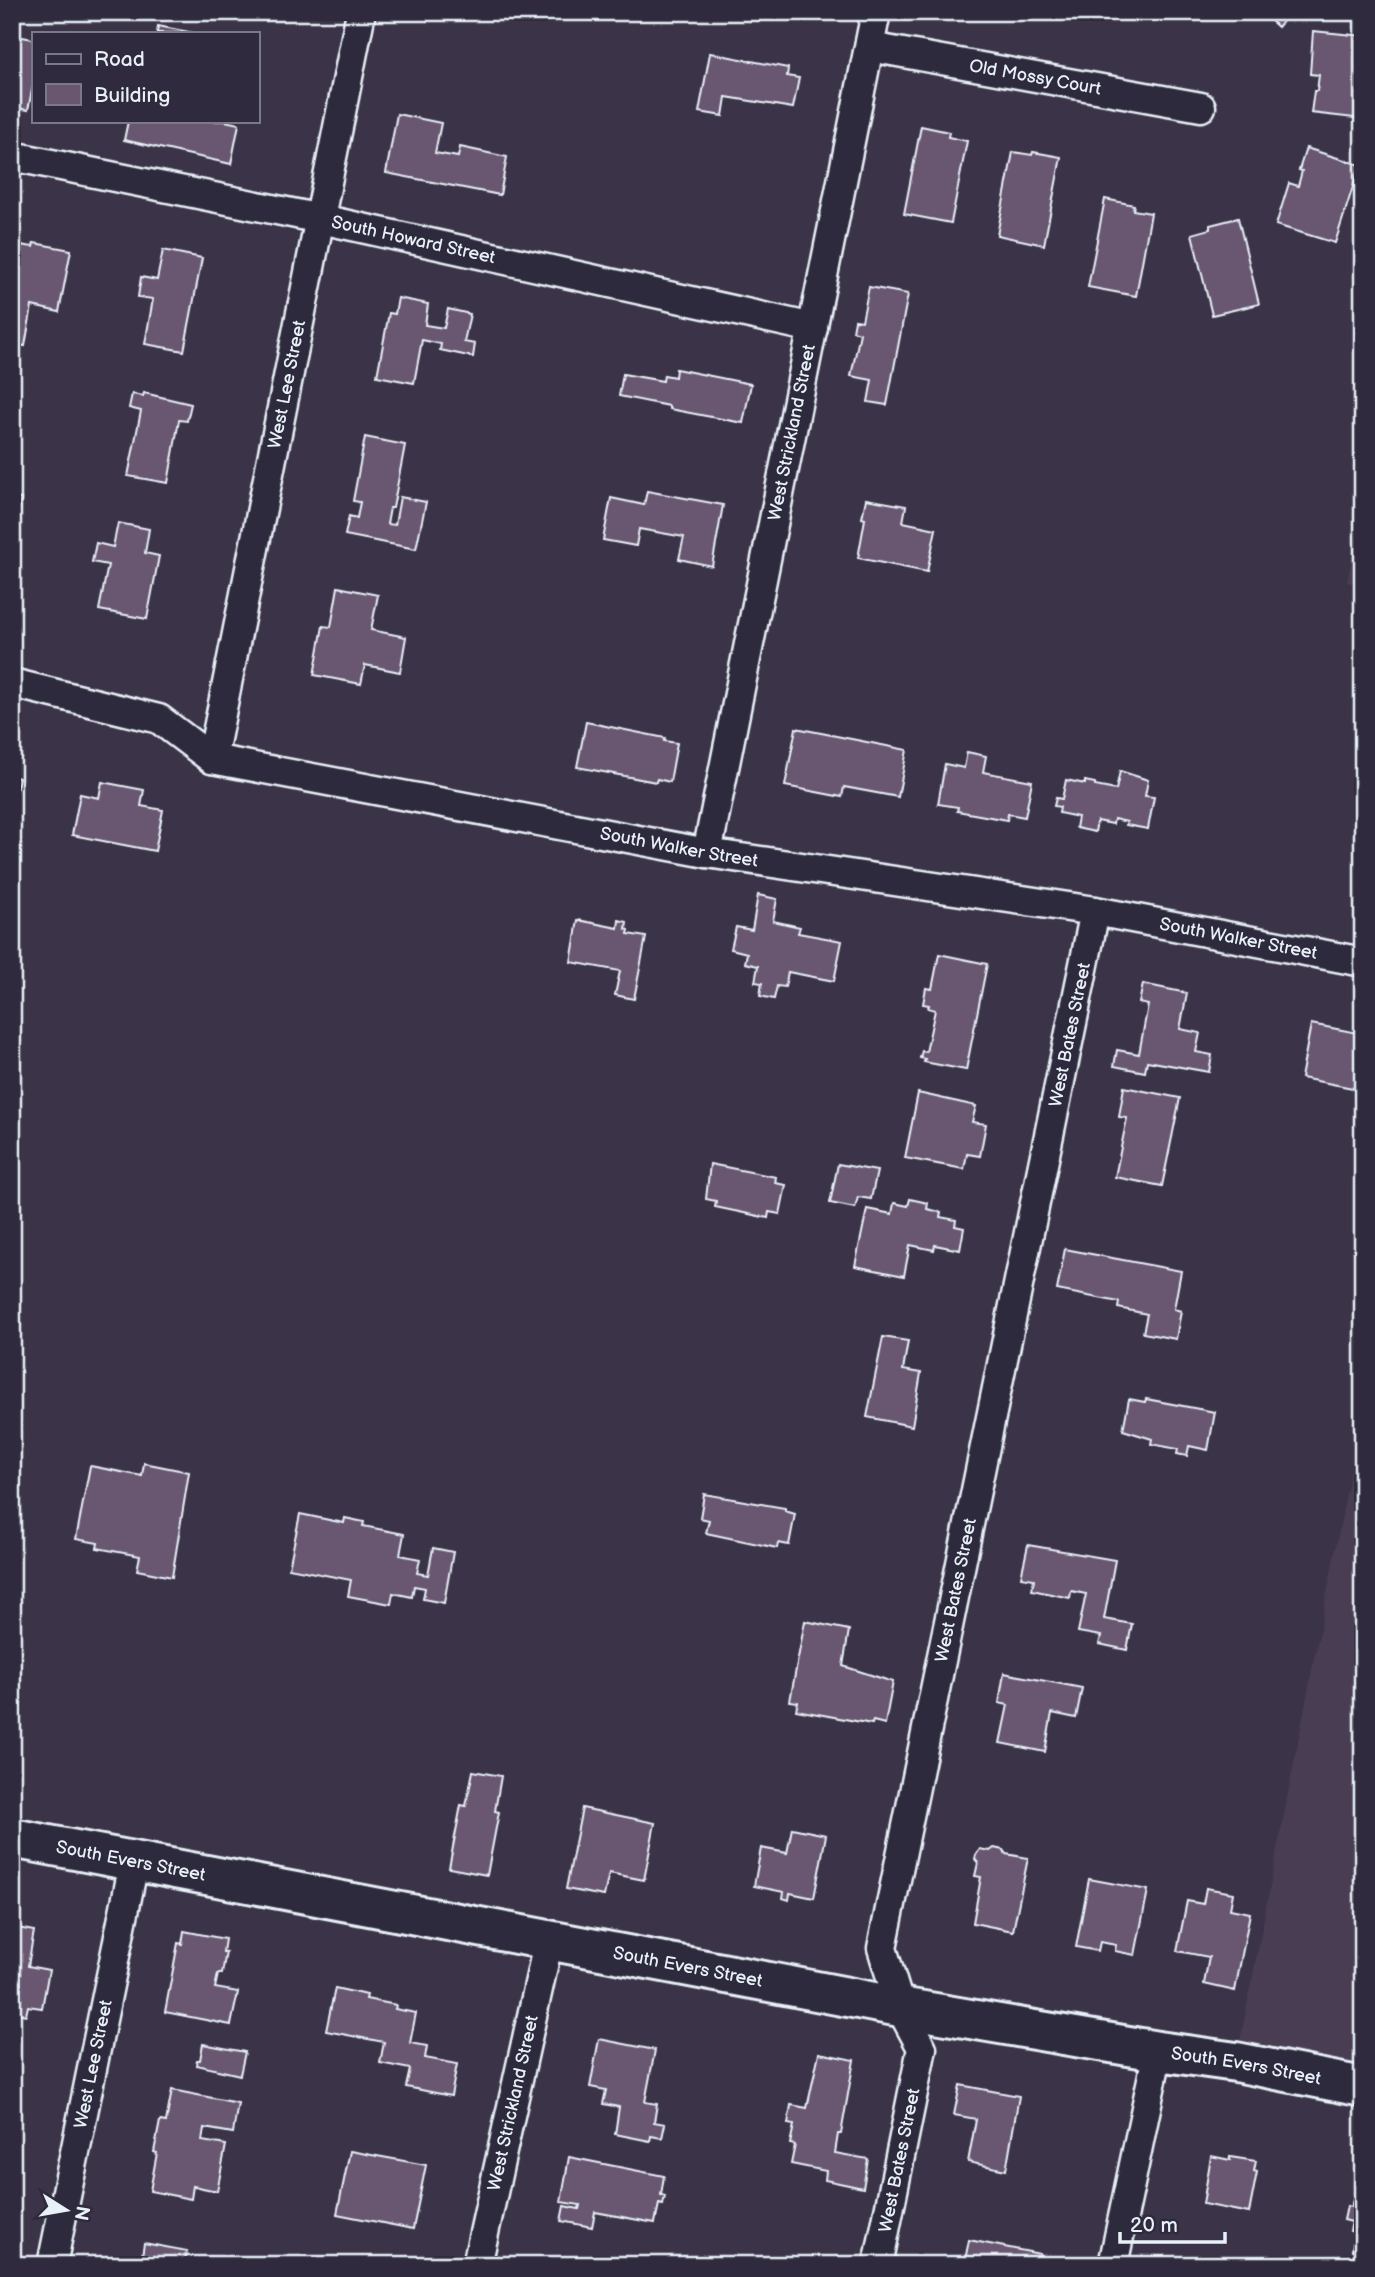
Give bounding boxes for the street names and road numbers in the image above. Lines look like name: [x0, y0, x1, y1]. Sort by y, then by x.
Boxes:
street label: Old Mossy Court: [968, 55, 1103, 100]
street label: South Howard Street: [329, 212, 498, 268]
street label: West Lee Street: [264, 318, 310, 451]
street label: West Strickland Street: [764, 342, 820, 522]
street label: South Walker Street: [598, 823, 760, 872]
street label: South Walker Street: [1158, 914, 1319, 964]
street label: West Bates Street: [1045, 960, 1095, 1109]
street label: West Bates Street: [931, 1516, 981, 1664]
street label: South Evers Street: [54, 1837, 208, 1886]
street label: South Evers Street: [611, 1943, 765, 1992]
street label: West Lee Street: [70, 1998, 117, 2130]
street label: West Strickland Street: [484, 2013, 543, 2193]
street label: South Evers Street: [1170, 2043, 1323, 2090]
street label: West Bates Street: [875, 2086, 925, 2234]

